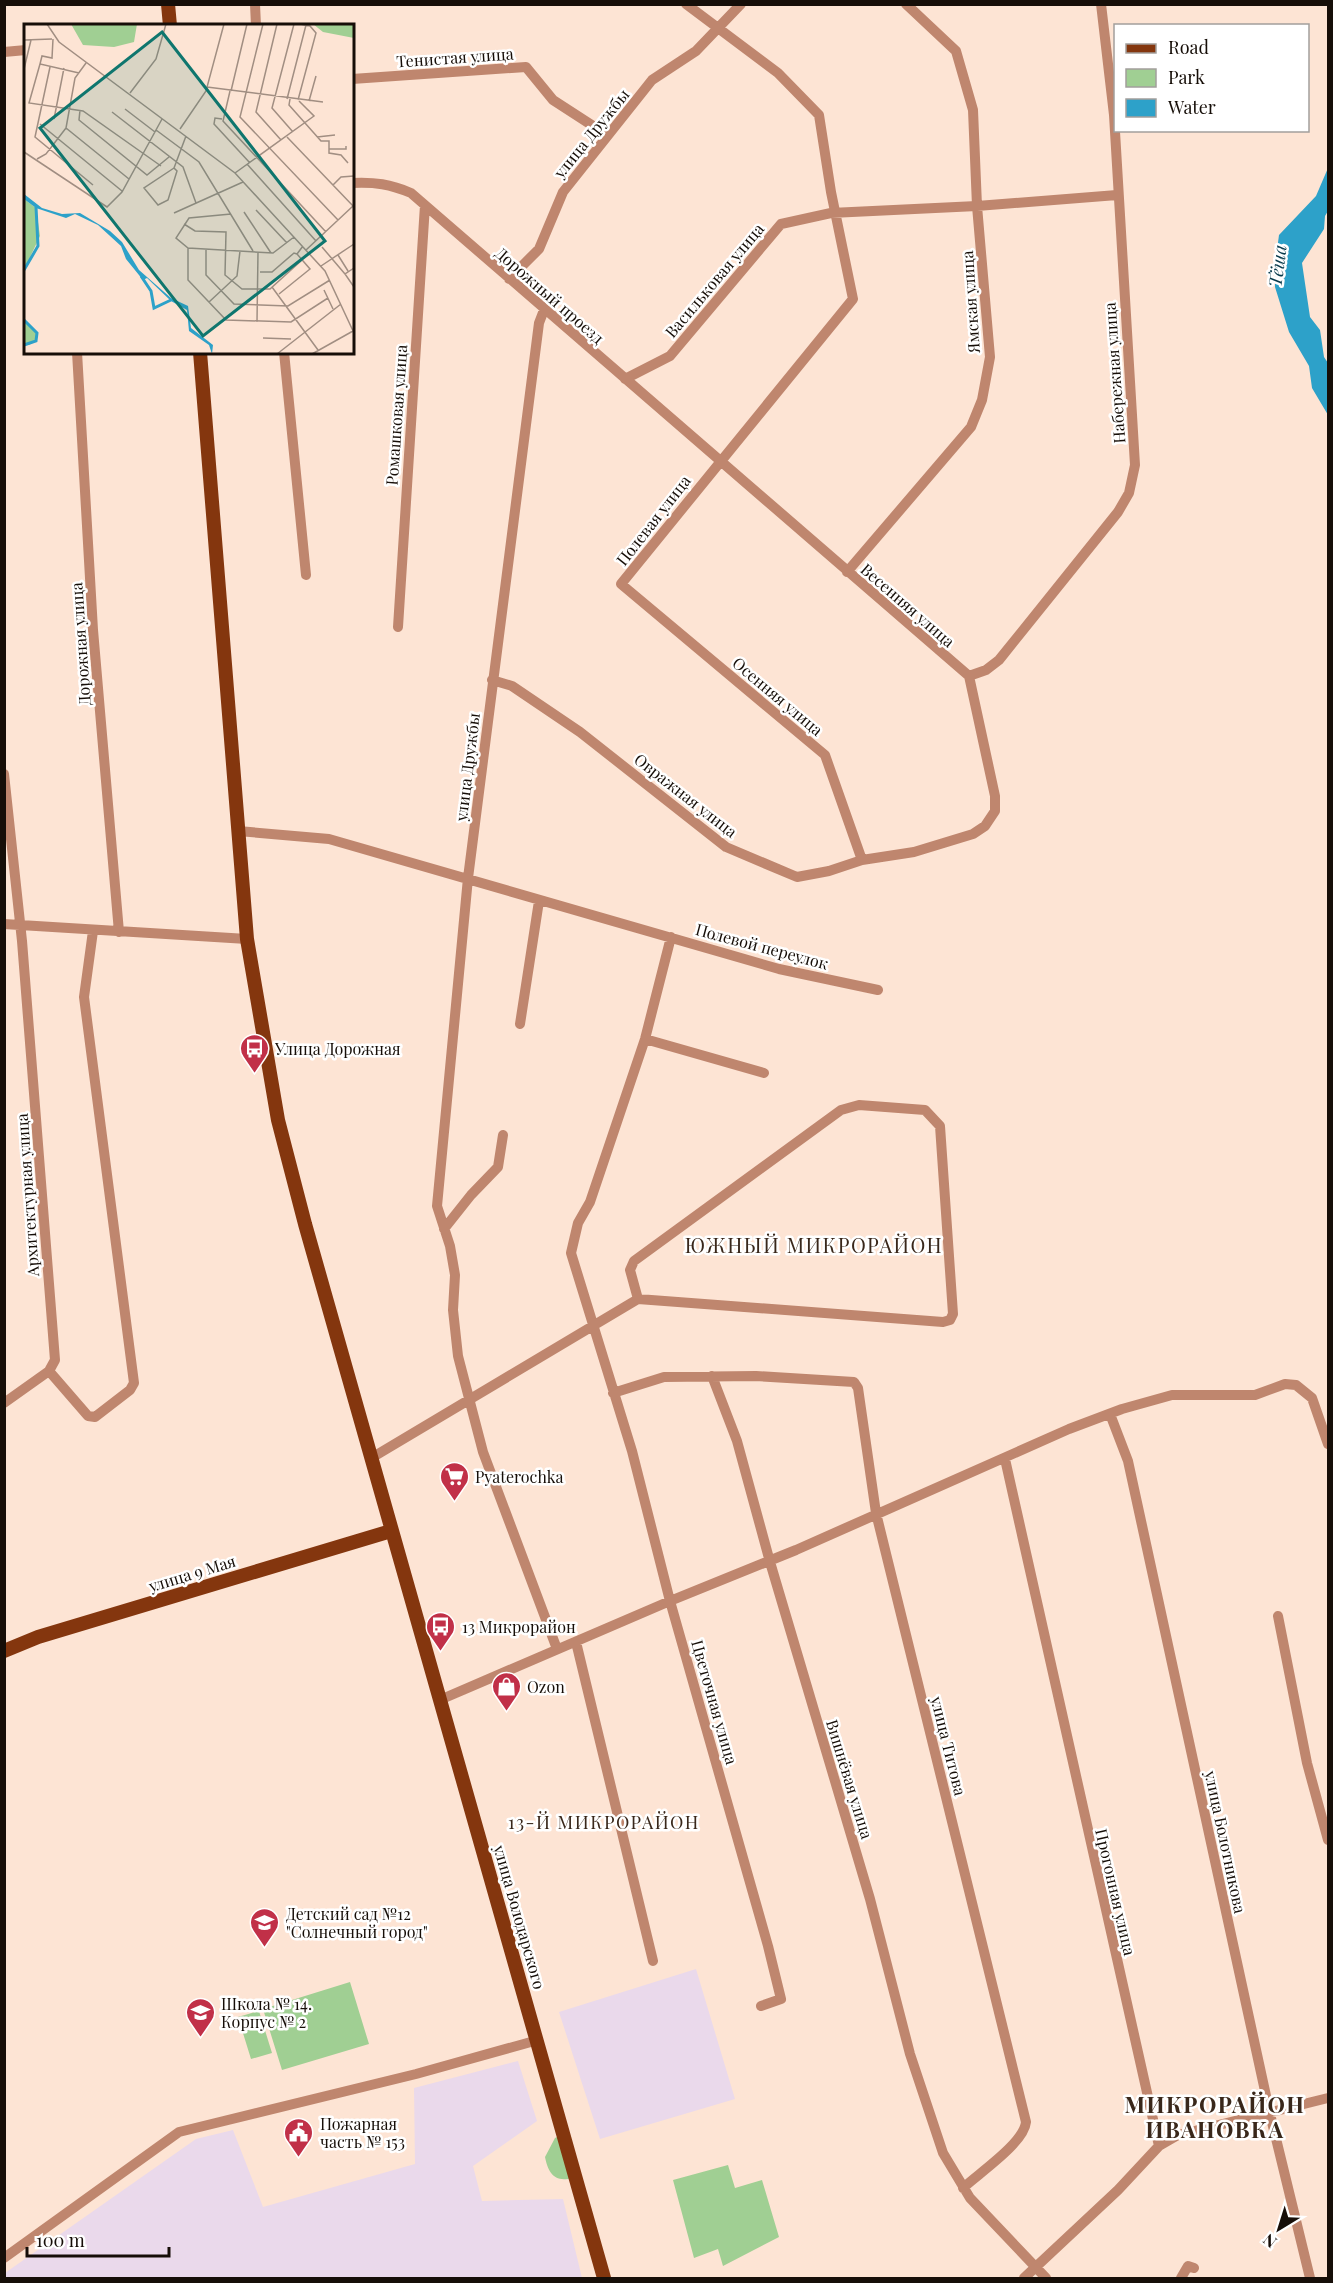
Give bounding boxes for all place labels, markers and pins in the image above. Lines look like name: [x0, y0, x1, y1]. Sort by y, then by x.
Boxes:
bus stop icon: Улица Дорожная: [238, 1032, 270, 1074]
place label: Улица Дорожная: [274, 1038, 401, 1059]
supermarket icon: Pyaterochka: [438, 1460, 470, 1502]
place label: Pyaterochka: [475, 1466, 563, 1487]
bus stop icon: 13 Микрорайон: [425, 1610, 457, 1652]
place label: 13 Микрорайон: [462, 1616, 576, 1637]
shop icon: Ozon: [490, 1670, 522, 1712]
place label: Ozon: [527, 1676, 565, 1697]
place label: Детский сад №12 "Солнечный город": [286, 1903, 428, 1942]
school or university icon: Детский сад №12 "Солнечный город": [249, 1906, 281, 1948]
place label: Школа № 14. Корпус № 2: [221, 1993, 312, 2032]
school or university icon: Школа № 14. Корпус № 2: [184, 1996, 216, 2038]
place label: Пожарная часть № 153: [320, 2113, 405, 2152]
public building icon: Пожарная часть № 153: [283, 2116, 315, 2158]

